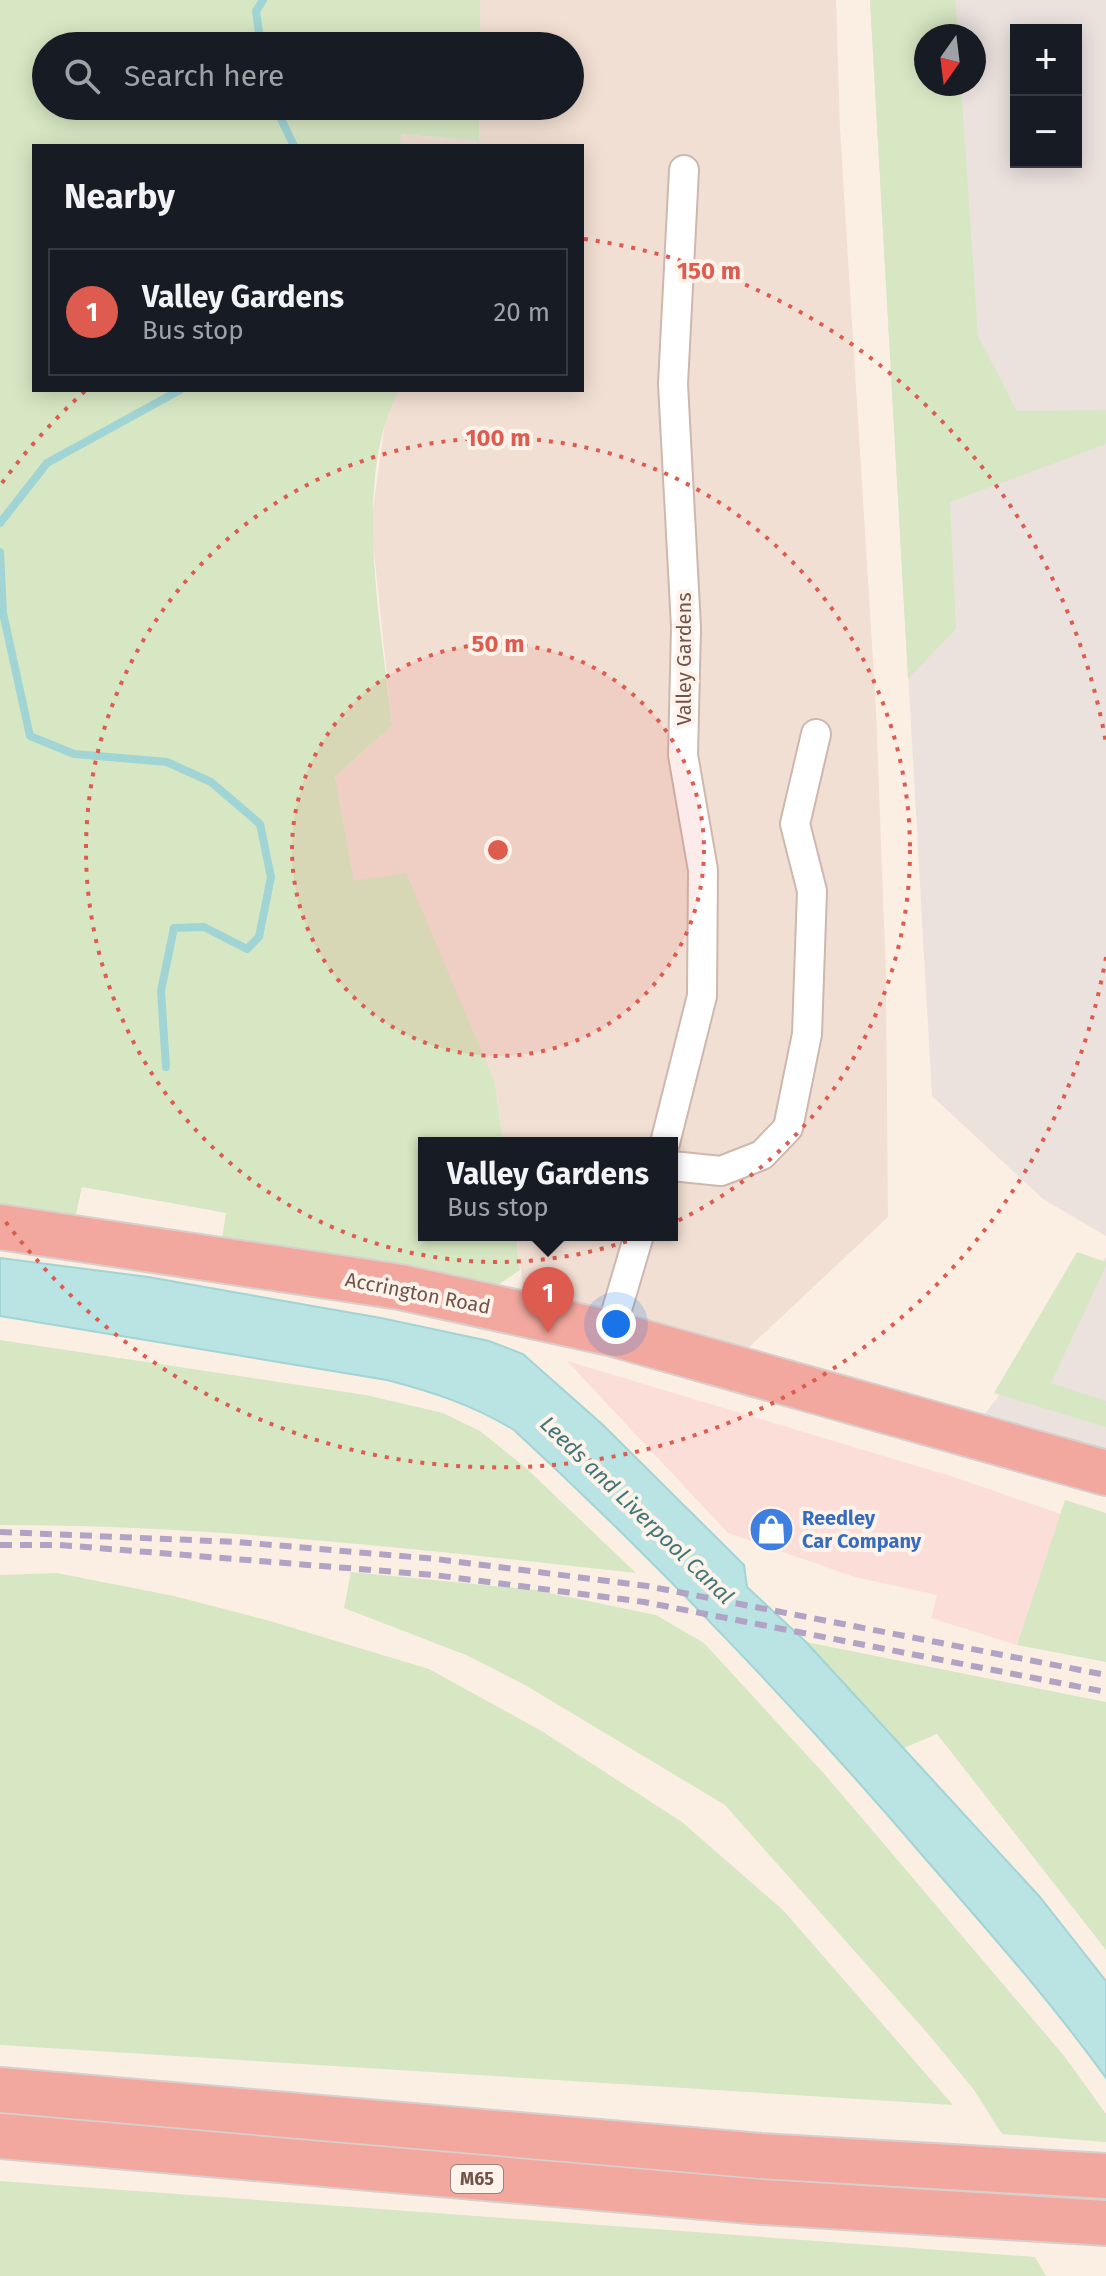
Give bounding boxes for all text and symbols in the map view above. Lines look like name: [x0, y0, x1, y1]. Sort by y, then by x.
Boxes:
north arrow: [914, 24, 986, 96]
map controls: [1010, 24, 1082, 168]
button: +: [1010, 24, 1082, 96]
search box: [32, 32, 584, 120]
icon: search: [60, 54, 104, 98]
text: Search here: [124, 58, 284, 94]
button: −: [1010, 96, 1082, 168]
text: Nearby: [64, 176, 175, 217]
text: 150 m: [677, 257, 741, 285]
text: Valley Gardens: [142, 279, 344, 315]
text: 1: [86, 297, 98, 328]
text: 20 m: [493, 297, 550, 328]
text: Bus stop: [142, 315, 244, 346]
text: 100 m: [465, 424, 531, 452]
street label: Valley Gardens: [672, 592, 696, 726]
text: 50 m: [472, 630, 524, 658]
centre of rings: [484, 836, 512, 864]
popup: [418, 1137, 678, 1241]
text: Valley Gardens: [447, 1156, 649, 1192]
text: Bus stop: [447, 1192, 549, 1223]
street label: Accrington Road: [343, 1267, 493, 1319]
pin: 1: [522, 1267, 574, 1333]
your location: [596, 1304, 636, 1344]
water label: Leeds and Liverpool Canal: [535, 1410, 739, 1610]
shop icon: Reedley Car Company: [747, 1505, 795, 1553]
place label: Reedley Car Company: [802, 1506, 922, 1553]
road number: M65: [451, 2165, 503, 2193]

